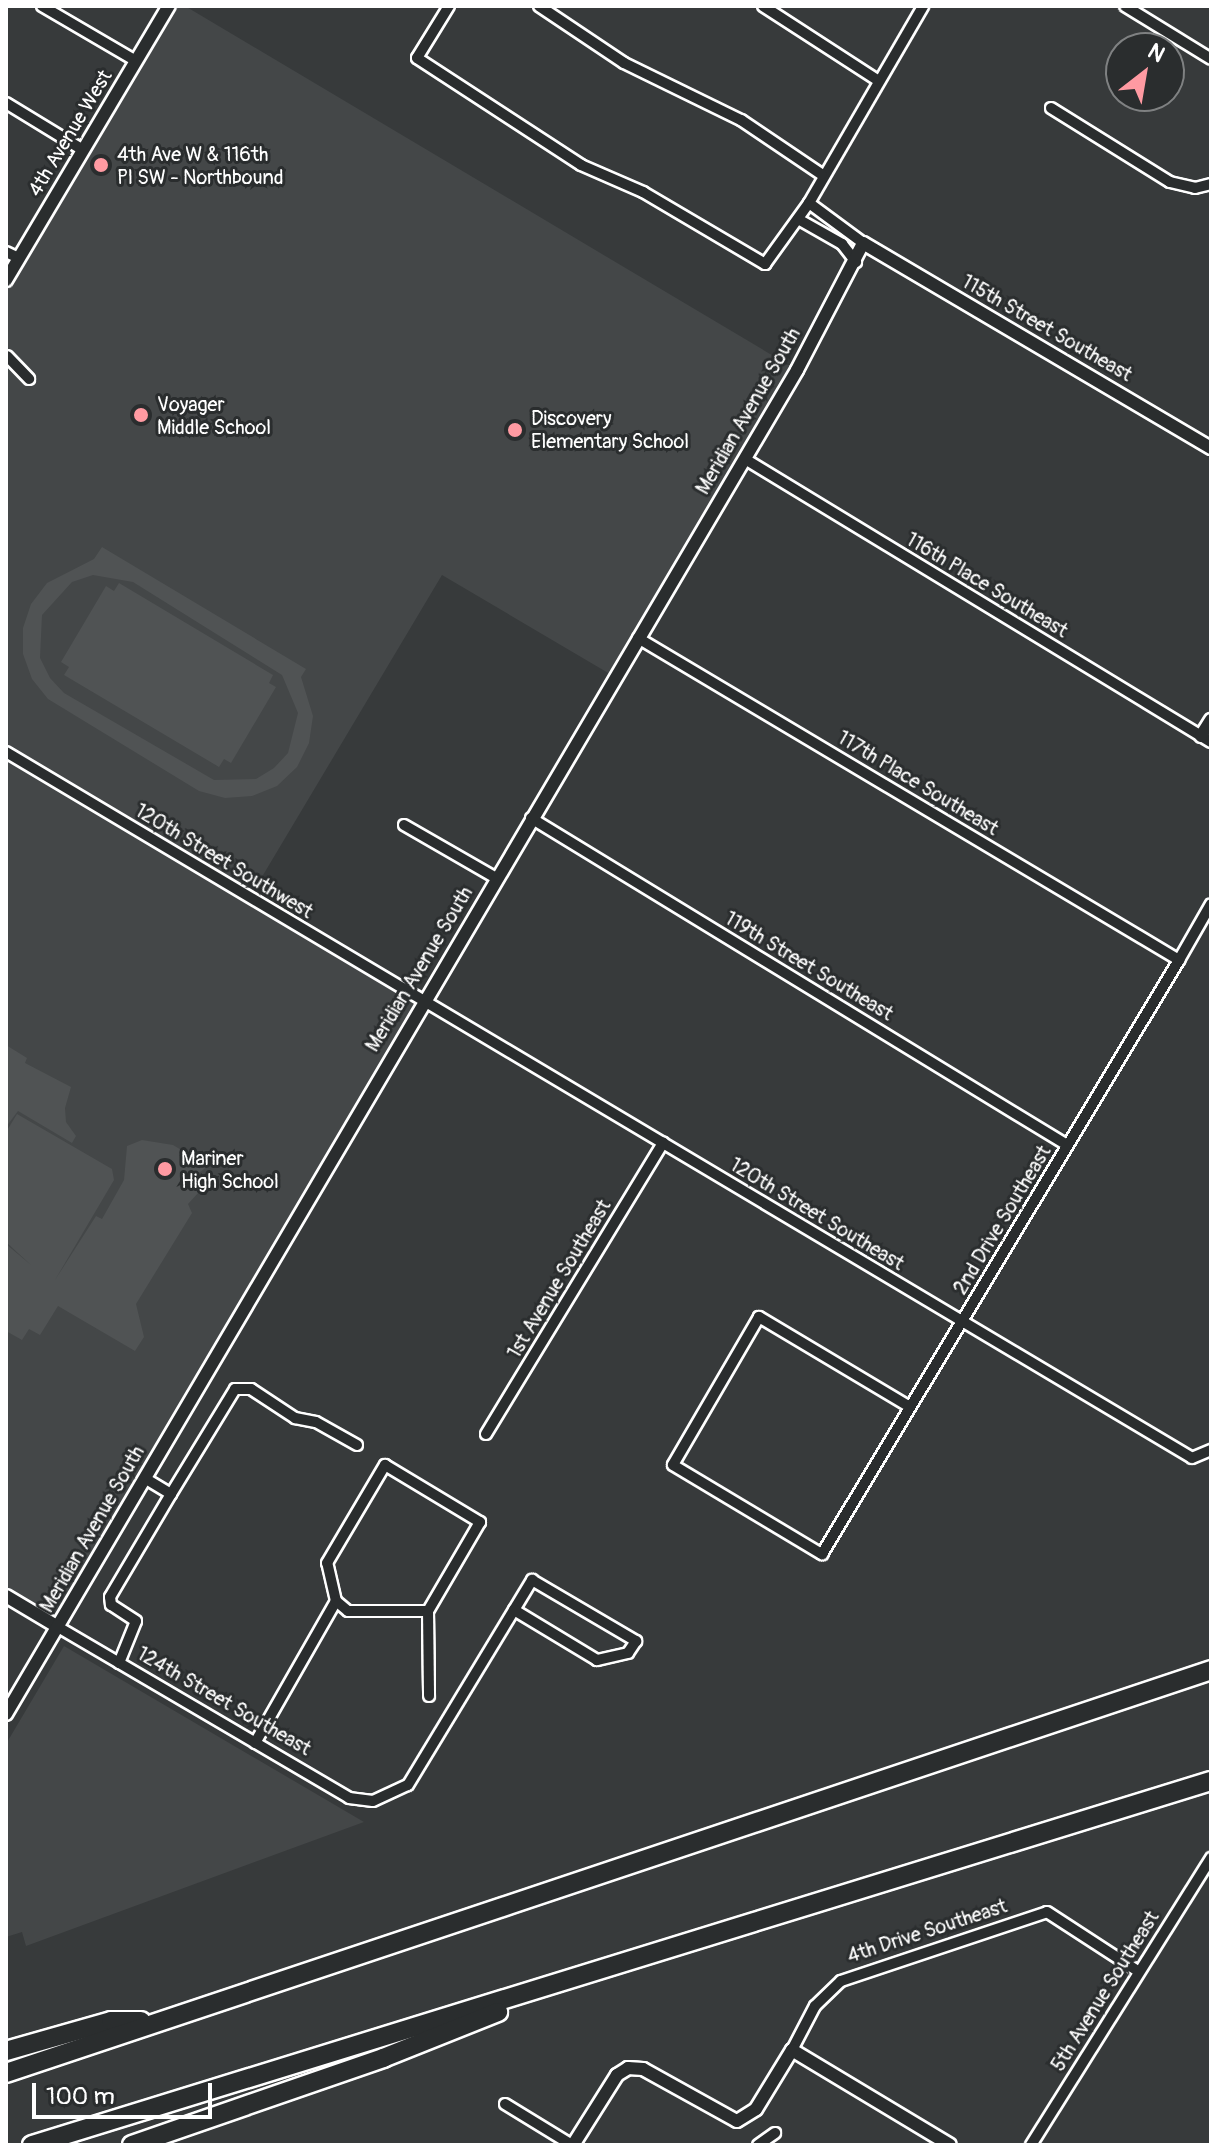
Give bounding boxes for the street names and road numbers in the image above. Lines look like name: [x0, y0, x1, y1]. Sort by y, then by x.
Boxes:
street label: 4th Avenue West: [23, 65, 117, 201]
street label: 115th Street Southeast: [957, 269, 1137, 387]
street label: Meridian Avenue South: [691, 323, 805, 499]
street label: 116th Place Southeast: [902, 527, 1072, 643]
street label: 117th Place Southeast: [833, 725, 1003, 841]
street label: 120th Street Southwest: [131, 798, 317, 924]
street label: Meridian Avenue South: [360, 882, 478, 1056]
street label: 119th Street Southeast: [720, 906, 898, 1026]
street label: 2nd Drive Southeast: [948, 1141, 1056, 1299]
street label: 120th Street Southeast: [725, 1152, 909, 1276]
street label: 1st Avenue Southeast: [502, 1195, 616, 1363]
street label: Meridian Avenue South: [35, 1441, 149, 1617]
street label: 124th Street Southeast: [133, 1641, 315, 1761]
street label: 4th Drive Southeast: [844, 1894, 1010, 1968]
street label: 5th Avenue Southeast: [1046, 1906, 1164, 2076]

